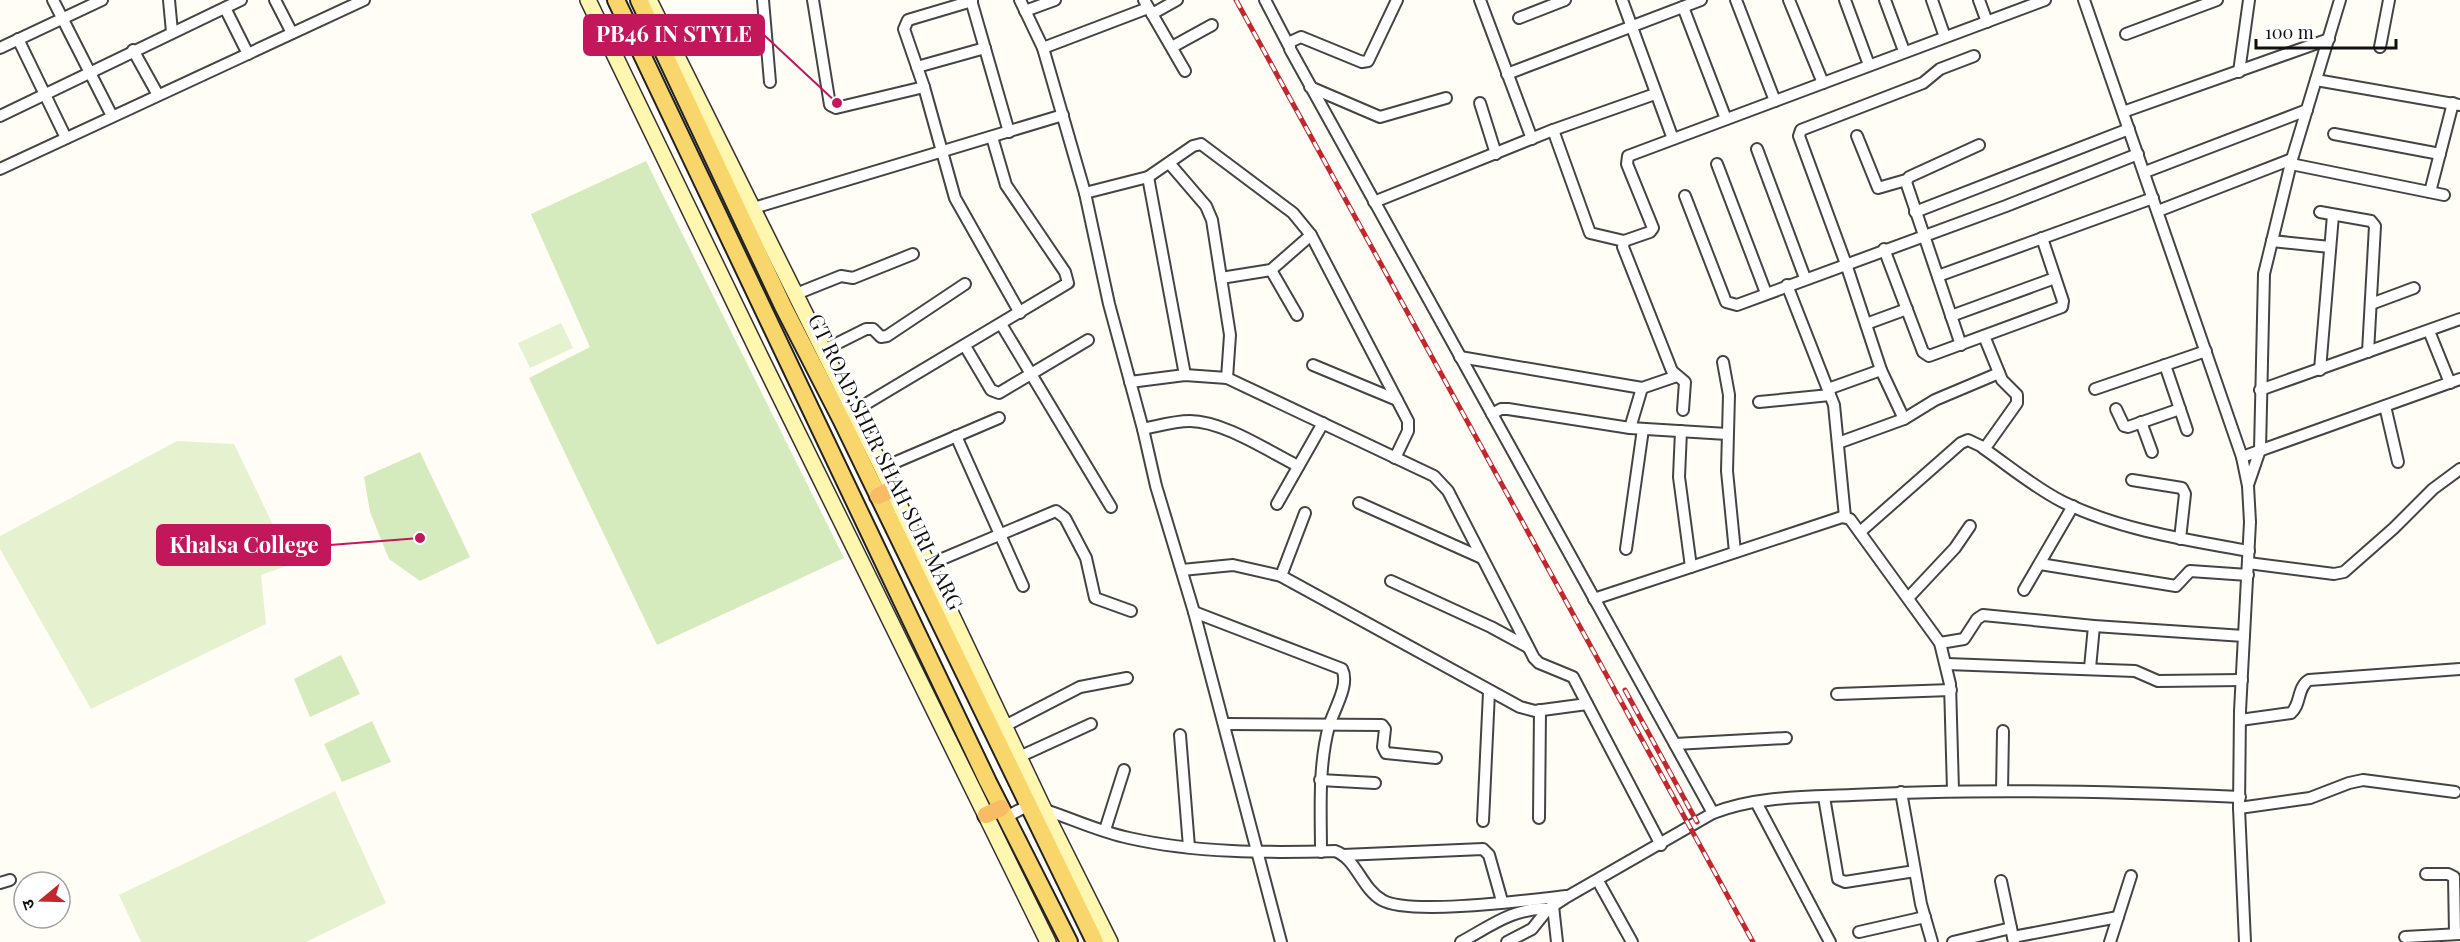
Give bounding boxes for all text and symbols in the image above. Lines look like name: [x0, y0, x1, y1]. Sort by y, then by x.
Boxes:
scale bar: [2256, 12, 2396, 50]
callout: PB46 IN STYLE: [584, 15, 764, 55]
text: PB46 IN STYLE: [596, 18, 752, 48]
text: 100 m: [2265, 20, 2314, 44]
street label: GT ROAD;SHER SHAH SURI MARG: [803, 308, 971, 614]
callout: Khalsa College: [157, 525, 330, 565]
text: Khalsa College: [169, 529, 319, 559]
north arrow: [12, 870, 72, 930]
text: उ: [16, 897, 39, 913]

